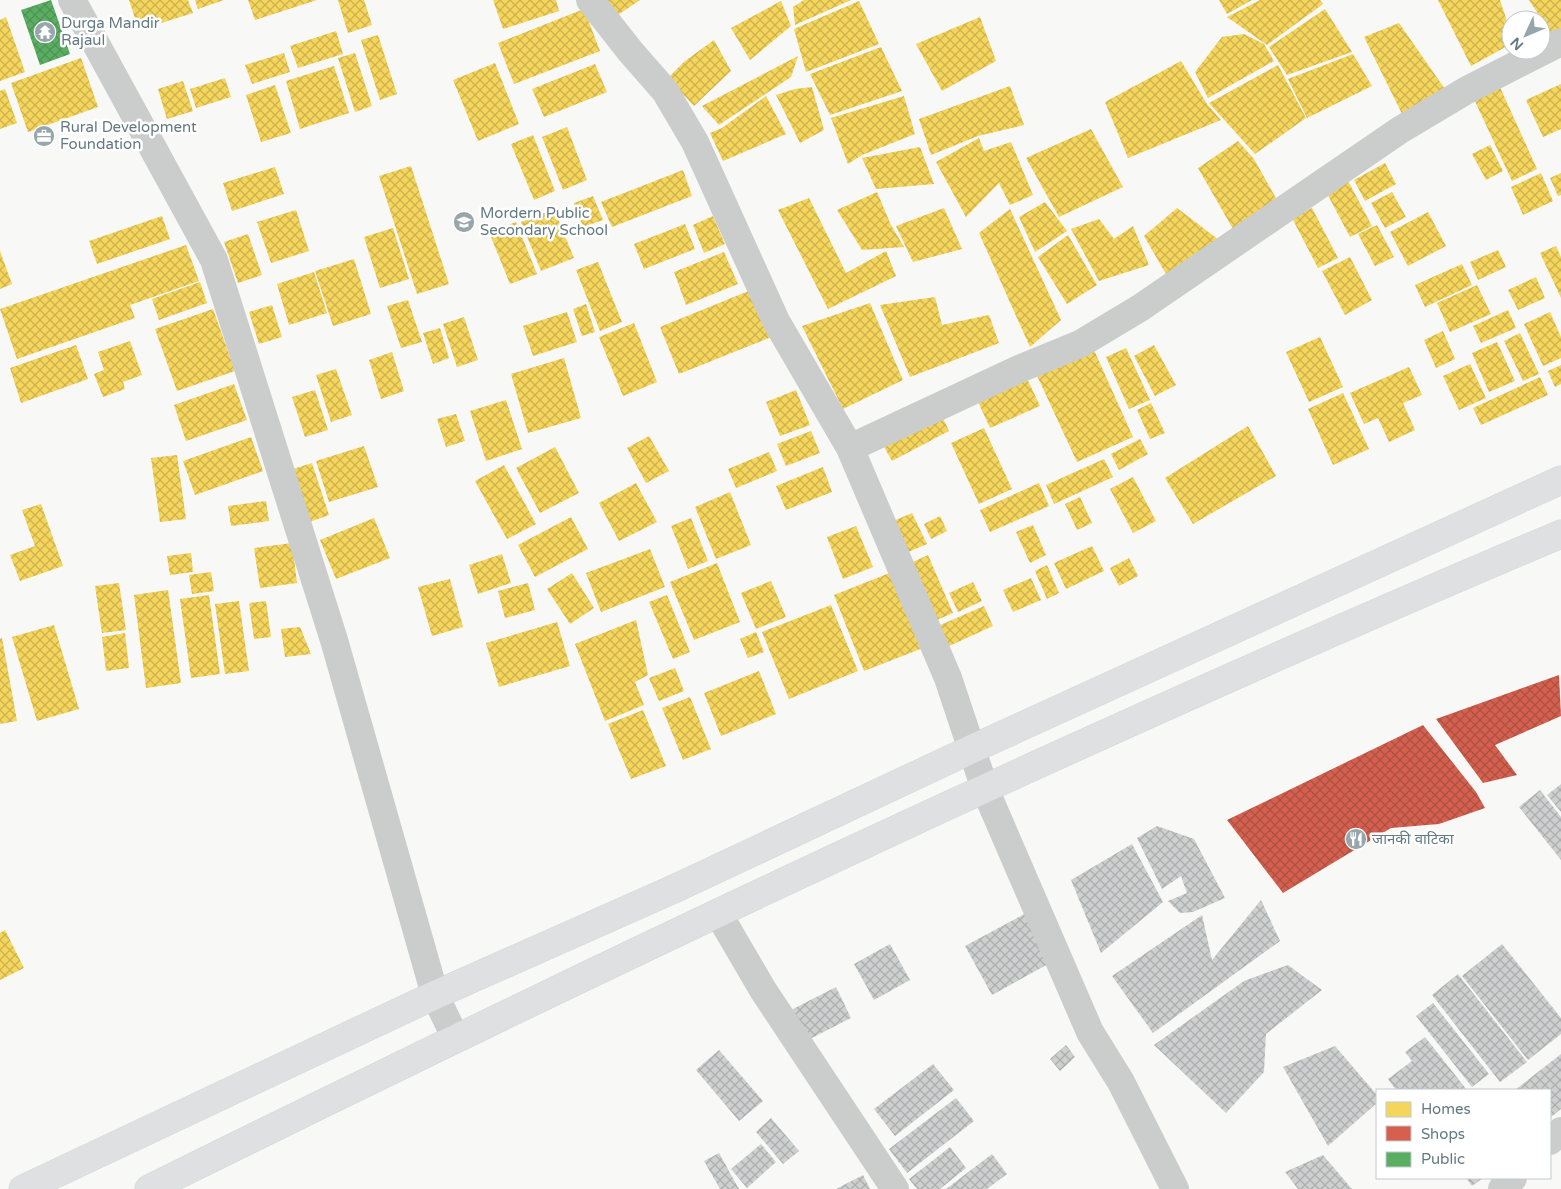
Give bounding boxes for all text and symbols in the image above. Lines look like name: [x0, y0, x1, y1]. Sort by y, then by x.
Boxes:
north arrow: [1501, 10, 1551, 60]
place label: Durga Mandir Rajaul: [61, 14, 160, 49]
temple icon: Durga Mandir Rajaul: [33, 20, 57, 44]
text: N: [1507, 34, 1527, 54]
place label: Rural Development Foundation: [60, 118, 197, 153]
office icon: Rural Development Foundation: [32, 124, 56, 148]
place label: Mordern Public Secondary School: [480, 204, 608, 239]
school or university icon: Mordern Public Secondary School: [452, 210, 476, 234]
restaurant icon: जानकी वाटिका: [1344, 827, 1368, 851]
place label: जानकी वाटिका: [1372, 830, 1455, 848]
legend: [1376, 1089, 1551, 1179]
text: Homes: [1421, 1100, 1471, 1118]
text: Shops: [1421, 1125, 1465, 1143]
text: Public: [1421, 1150, 1465, 1168]

